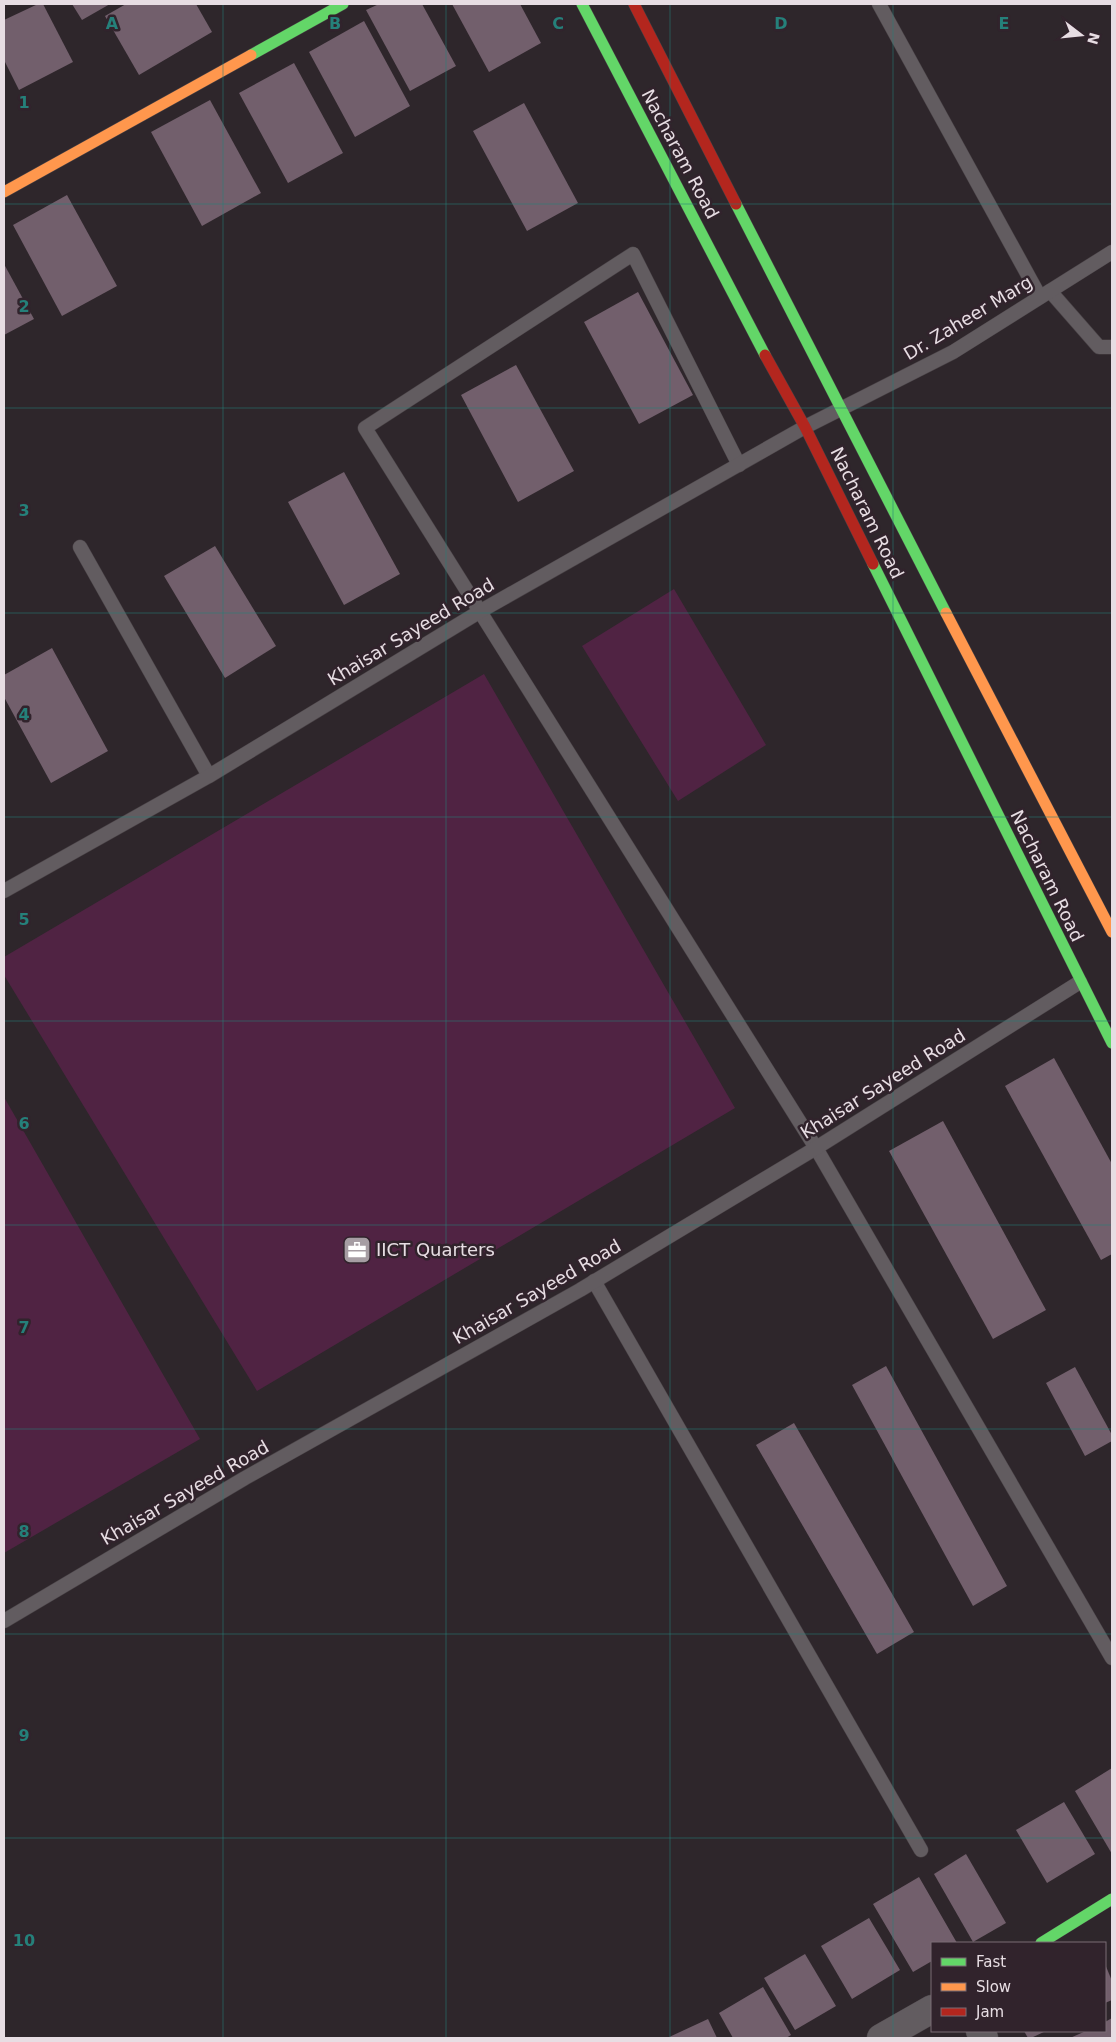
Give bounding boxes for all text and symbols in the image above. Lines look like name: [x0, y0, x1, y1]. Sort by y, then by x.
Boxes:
north arrow: [1056, 10, 1106, 60]
text: A: [106, 14, 119, 33]
text: B: [329, 14, 341, 33]
text: C: [552, 14, 564, 33]
text: D: [774, 14, 788, 33]
text: E: [999, 14, 1009, 33]
text: N: [1084, 31, 1103, 46]
street label: Nacharam Road: [637, 85, 723, 222]
text: 1: [18, 93, 30, 112]
street label: Dr. Zaheer Marg: [900, 271, 1036, 364]
text: 2: [18, 297, 30, 316]
street label: Nacharam Road: [827, 444, 908, 582]
text: 3: [18, 501, 30, 520]
street label: Khaisar Sayeed Road: [324, 574, 498, 690]
text: 4: [18, 705, 30, 724]
street label: Nacharam Road: [1007, 807, 1088, 945]
text: 5: [18, 910, 30, 929]
street label: Khaisar Sayeed Road: [796, 1024, 969, 1143]
text: 6: [18, 1114, 30, 1133]
office icon: IICT Quarters: [342, 1235, 372, 1265]
street label: Khaisar Sayeed Road: [449, 1235, 624, 1348]
place label: IICT Quarters: [376, 1239, 495, 1260]
text: 7: [18, 1318, 30, 1337]
street label: Khaisar Sayeed Road: [97, 1436, 272, 1549]
text: 8: [18, 1522, 30, 1541]
text: 9: [18, 1726, 30, 1745]
text: 10: [13, 1931, 35, 1950]
legend: [931, 1942, 1106, 2032]
text: Fast: [976, 1953, 1006, 1971]
text: Slow: [976, 1978, 1011, 1996]
text: Jam: [975, 2003, 1004, 2021]

